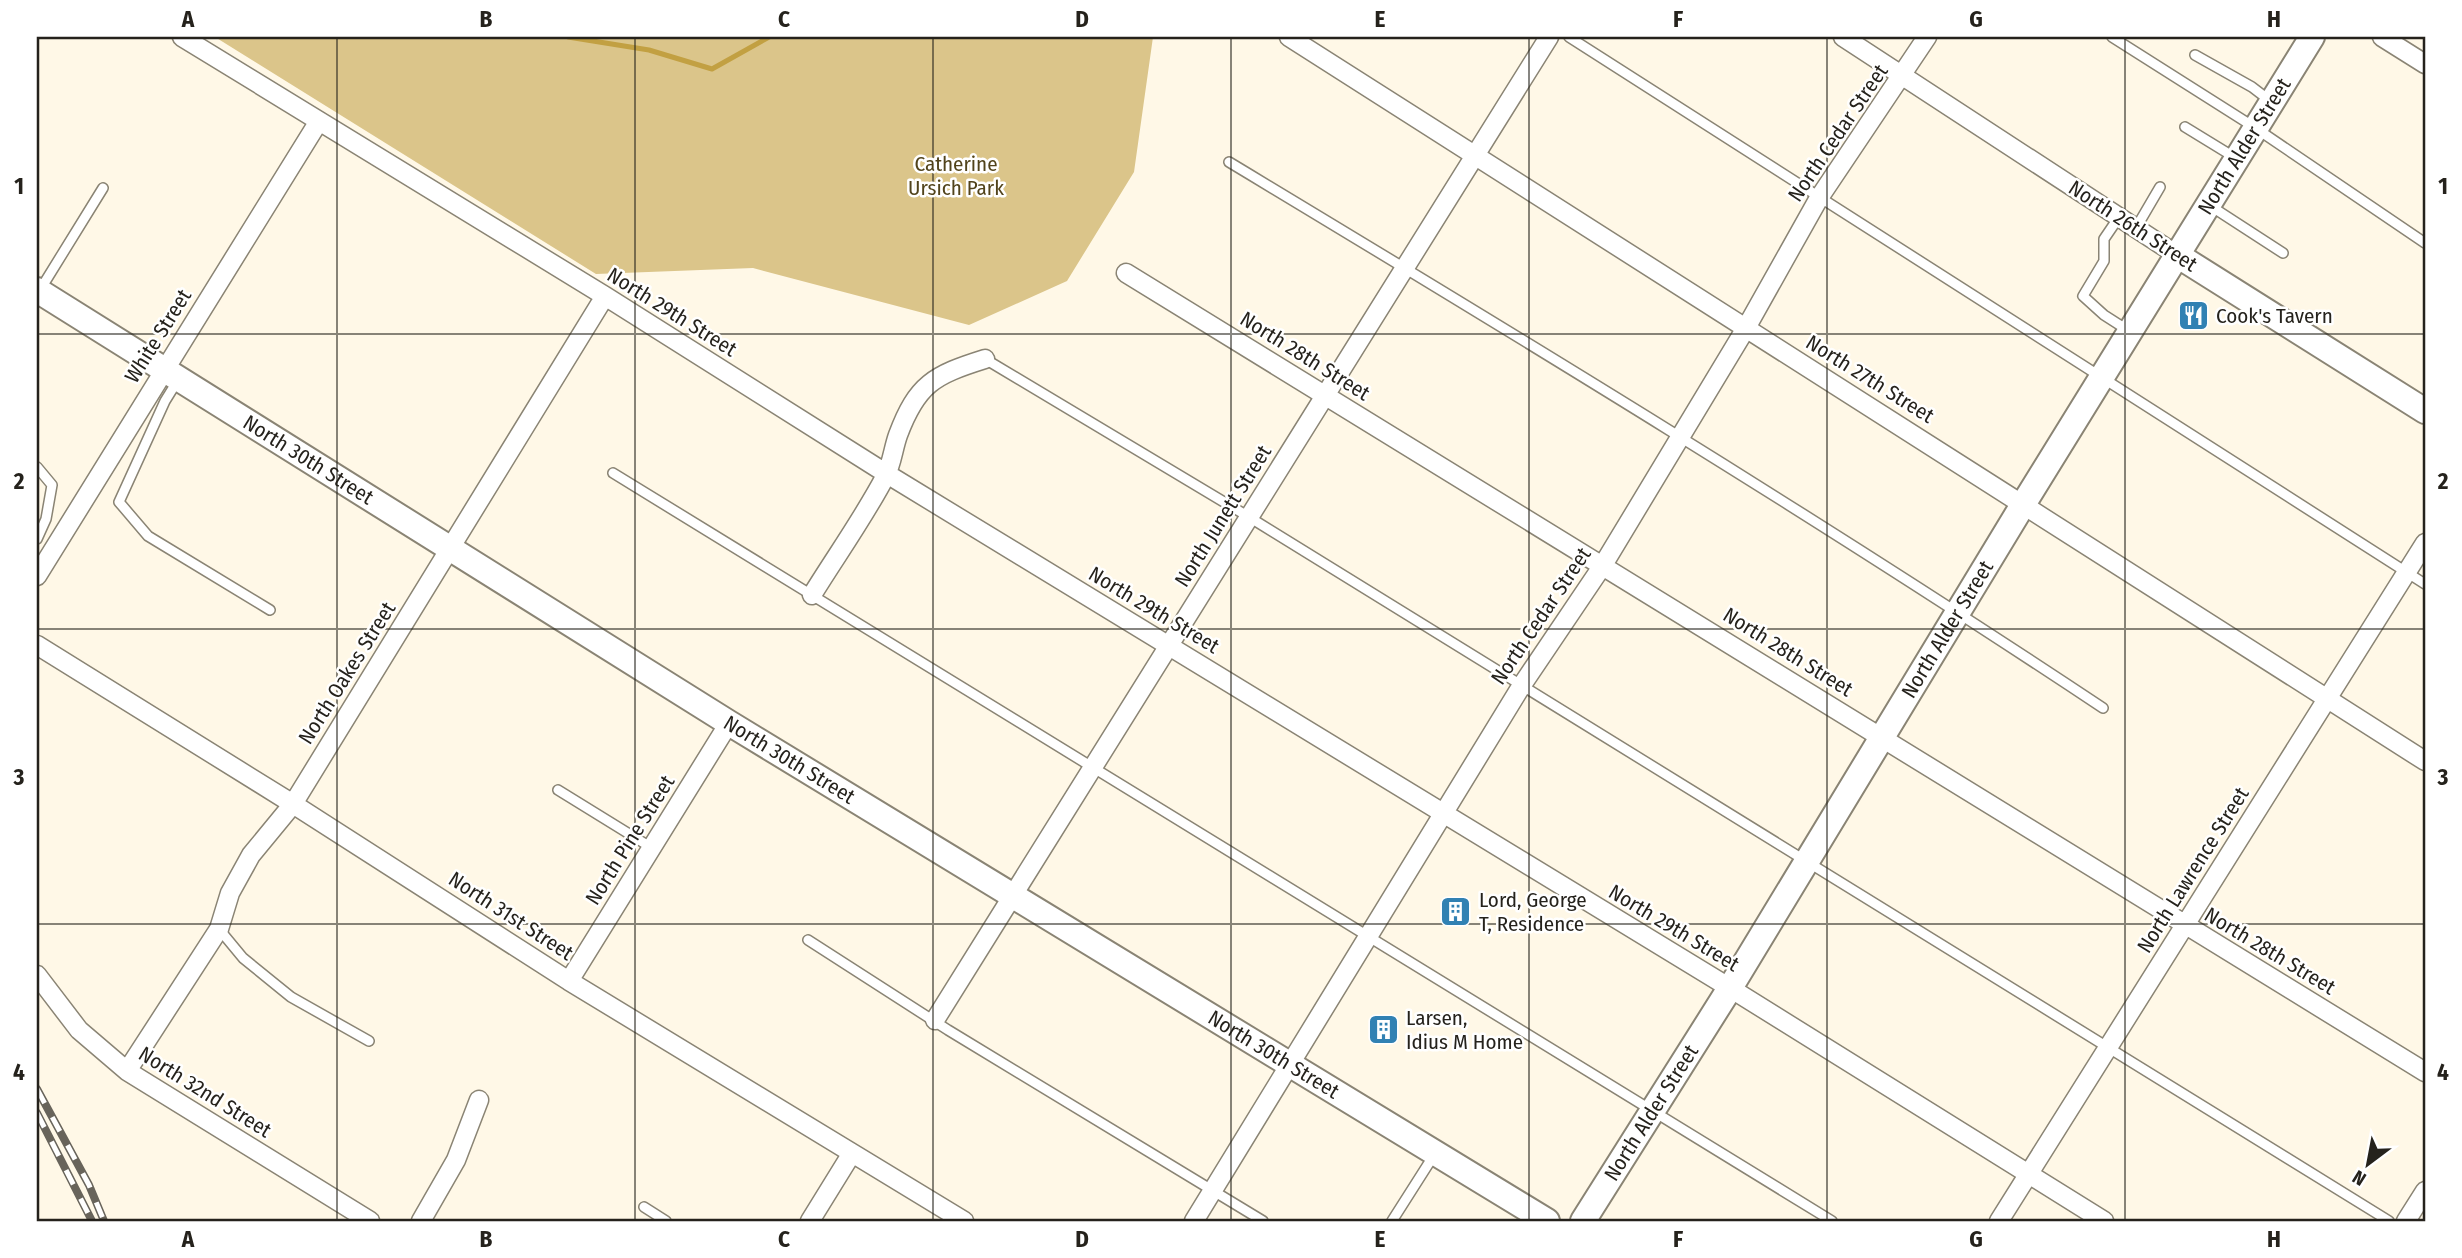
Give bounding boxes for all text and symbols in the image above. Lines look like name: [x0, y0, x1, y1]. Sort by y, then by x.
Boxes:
text: A: [181, 5, 195, 33]
text: B: [480, 5, 493, 33]
text: C: [778, 5, 790, 33]
text: D: [1075, 5, 1089, 33]
text: E: [1375, 5, 1386, 33]
text: F: [1673, 5, 1683, 33]
text: G: [1969, 5, 1983, 33]
text: H: [2267, 5, 2281, 33]
street label: North Cedar Street: [1782, 59, 1894, 207]
street label: North Alder Street: [2192, 73, 2297, 220]
park label: Catherine Ursich Park: [908, 151, 1004, 201]
text: 1: [14, 172, 24, 200]
text: 1: [2438, 172, 2448, 200]
street label: North 26th Street: [2064, 175, 2202, 277]
street label: North 29th Street: [602, 262, 742, 362]
street label: White Street: [119, 284, 197, 388]
restaurant icon: Cook's Tavern: [2176, 299, 2210, 333]
place label: Cook's Tavern: [2216, 303, 2333, 329]
street label: North 28th Street: [1235, 306, 1375, 406]
street label: North 27th Street: [1801, 329, 1939, 429]
street label: North 30th Street: [238, 409, 378, 510]
street label: North Junett Street: [1169, 440, 1277, 592]
text: 2: [13, 467, 25, 495]
text: 2: [2437, 467, 2449, 495]
street label: North Cedar Street: [1485, 542, 1597, 690]
street label: North Alder Street: [1896, 556, 1999, 703]
street label: North 29th Street: [1084, 561, 1224, 659]
street label: North Oakes Street: [293, 597, 401, 749]
street label: North 28th Street: [1718, 602, 1858, 702]
street label: North 30th Street: [719, 710, 860, 810]
text: 3: [13, 763, 25, 791]
text: 3: [2437, 763, 2449, 791]
street label: North Pine Street: [580, 770, 680, 910]
street label: North Lawrence Street: [2131, 782, 2255, 958]
street label: North 31st Street: [444, 866, 578, 966]
street label: North 29th Street: [1604, 879, 1744, 977]
place label: Lord, George T, Residence: [1479, 887, 1587, 937]
building icon: Lord, George T, Residence: [1439, 895, 1473, 929]
street label: North 28th Street: [2200, 902, 2340, 1000]
street label: North 30th Street: [1203, 1005, 1344, 1105]
place label: Larsen, Idius M Home: [1406, 1005, 1523, 1055]
building icon: Larsen, Idius M Home: [1366, 1013, 1400, 1047]
street label: North Alder Street: [1599, 1040, 1704, 1186]
street label: North 32nd Street: [134, 1041, 276, 1143]
text: 4: [13, 1058, 25, 1086]
text: 4: [2437, 1058, 2449, 1086]
north arrow: [2332, 1128, 2402, 1198]
text: N: [2348, 1165, 2370, 1191]
text: A: [181, 1225, 195, 1253]
text: B: [480, 1225, 493, 1253]
text: C: [778, 1225, 790, 1253]
text: D: [1075, 1225, 1089, 1253]
text: E: [1375, 1225, 1386, 1253]
text: F: [1673, 1225, 1683, 1253]
text: G: [1969, 1225, 1983, 1253]
text: H: [2267, 1225, 2281, 1253]

